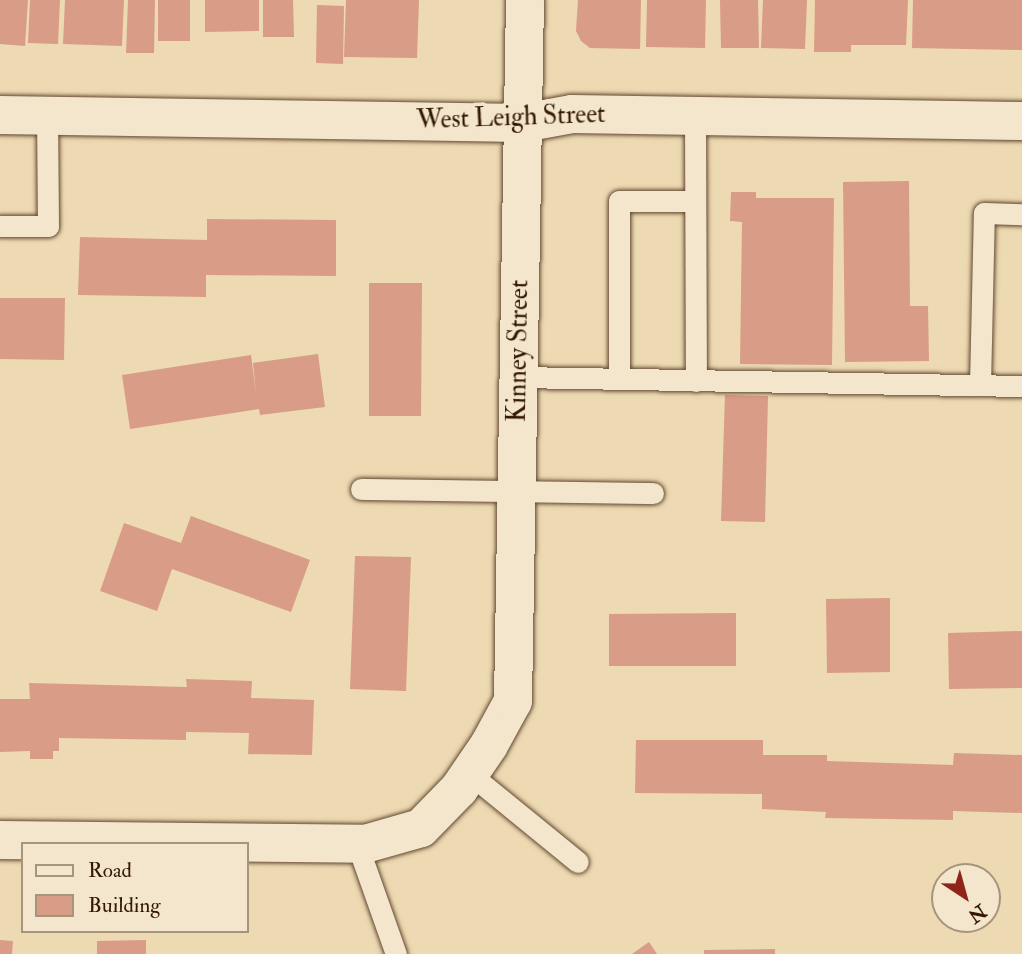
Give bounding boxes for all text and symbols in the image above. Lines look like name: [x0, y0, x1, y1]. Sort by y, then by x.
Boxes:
street label: West Leigh Street: [416, 99, 606, 137]
street label: Kinney Street: [502, 280, 536, 422]
legend: [21, 842, 248, 933]
text: Road: [88, 857, 132, 884]
north arrow: [931, 863, 1001, 933]
text: Building: [88, 892, 161, 919]
text: N: [963, 899, 991, 928]

